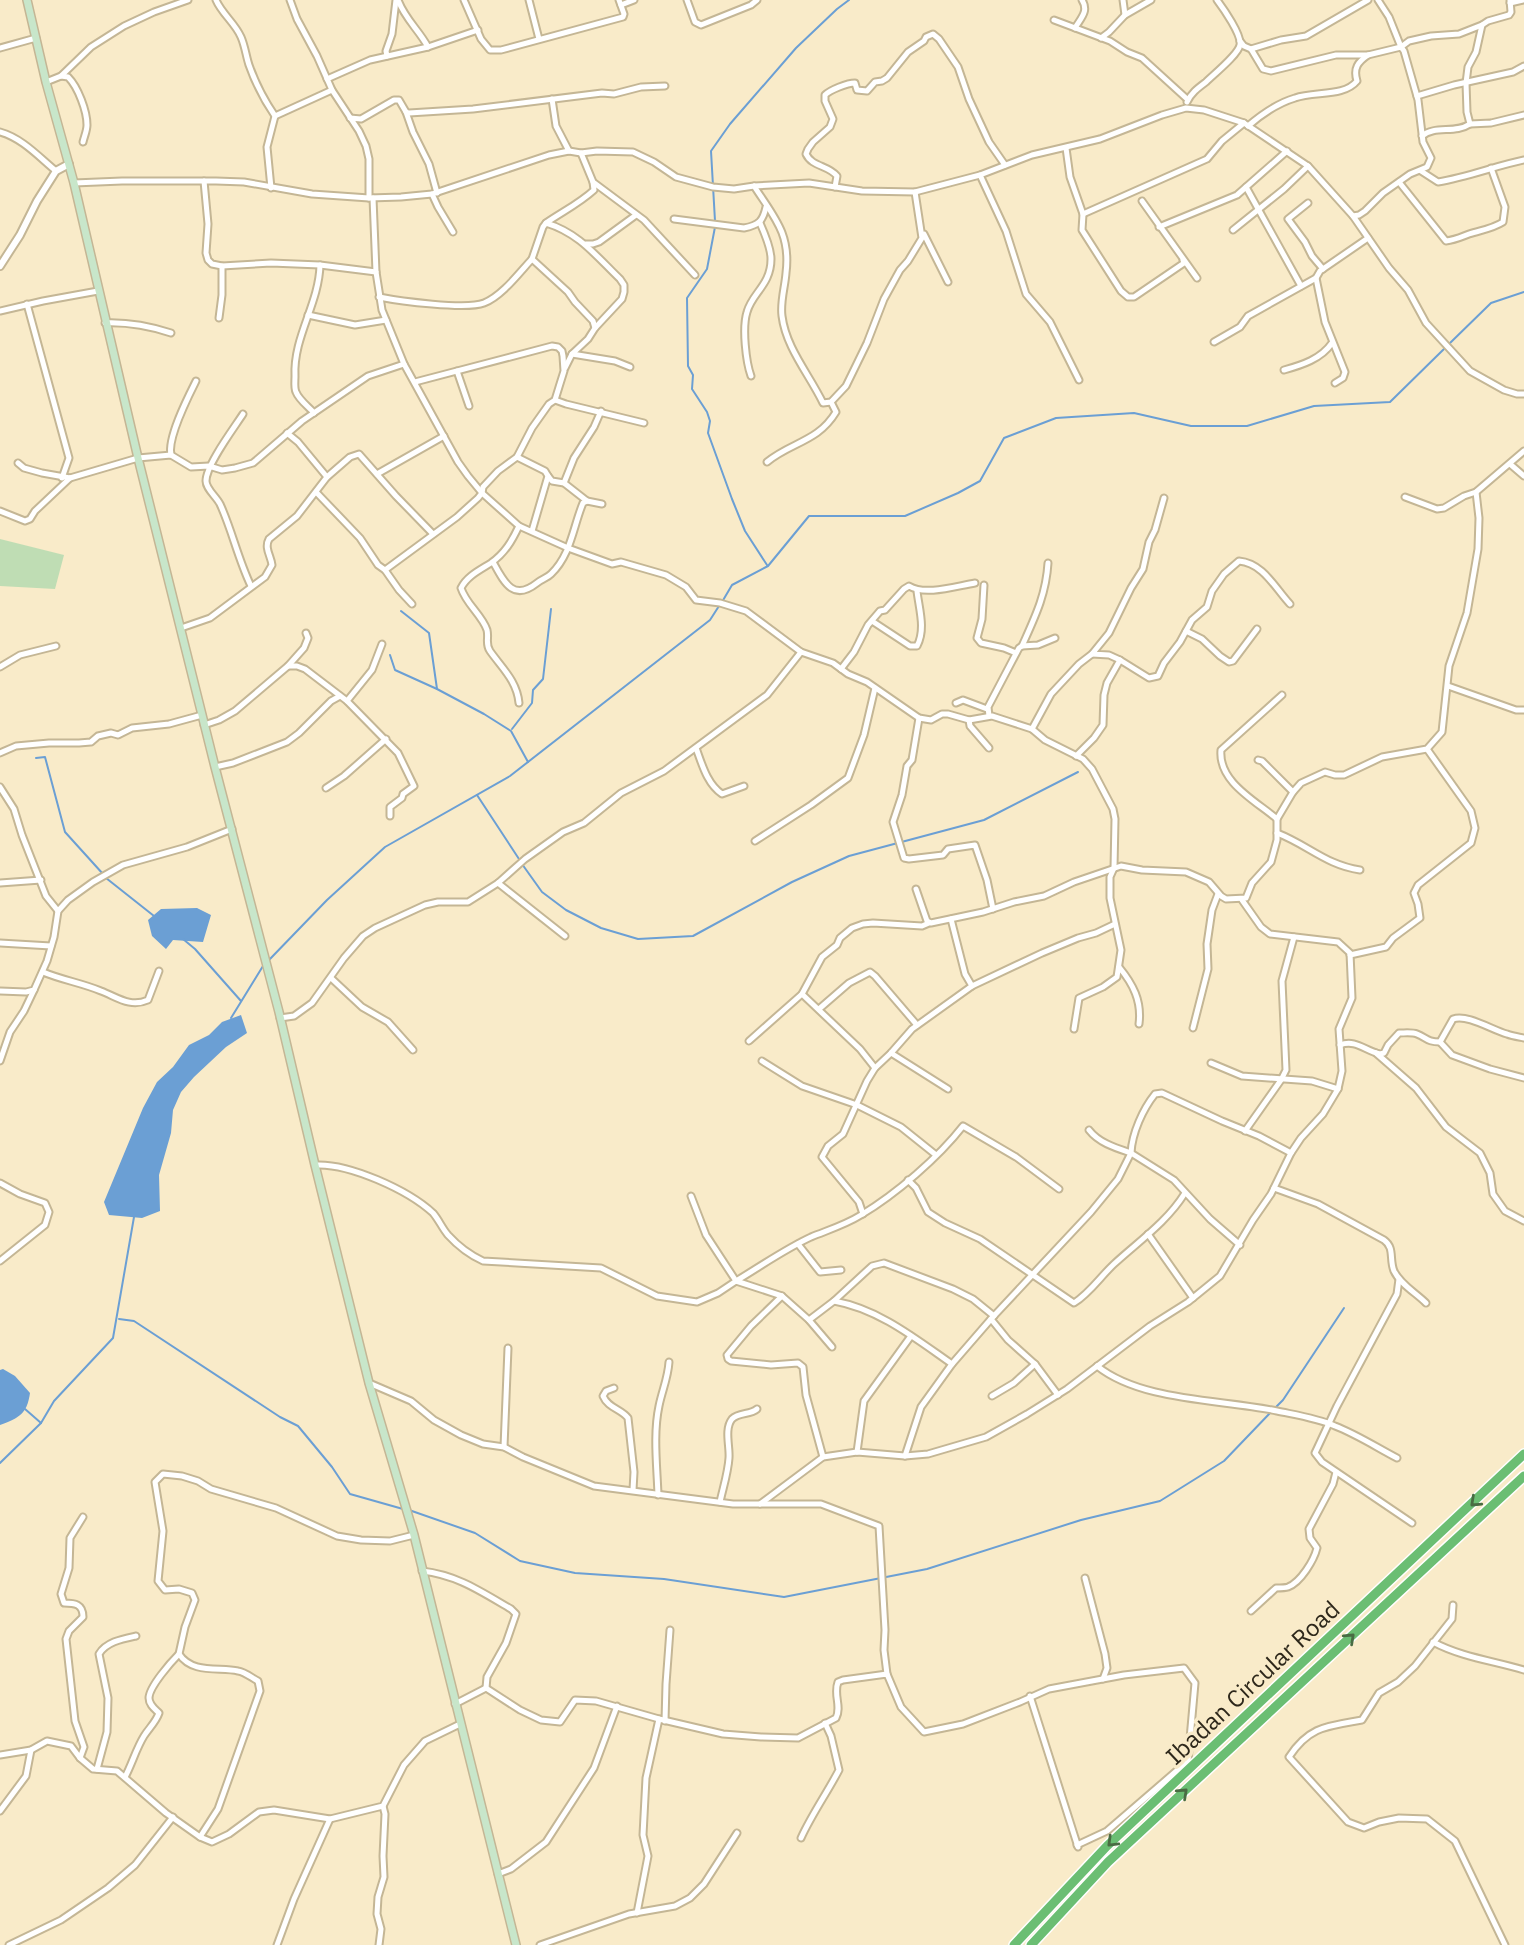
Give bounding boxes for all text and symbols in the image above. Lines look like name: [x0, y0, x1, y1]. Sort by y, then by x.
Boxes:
one-way arrow: [1470, 1493, 1483, 1506]
street label: Ibadan Circular Road: [1159, 1593, 1346, 1771]
one-way arrow: [1342, 1634, 1355, 1646]
one-way arrow: [1175, 1789, 1188, 1801]
one-way arrow: [1108, 1833, 1121, 1846]

